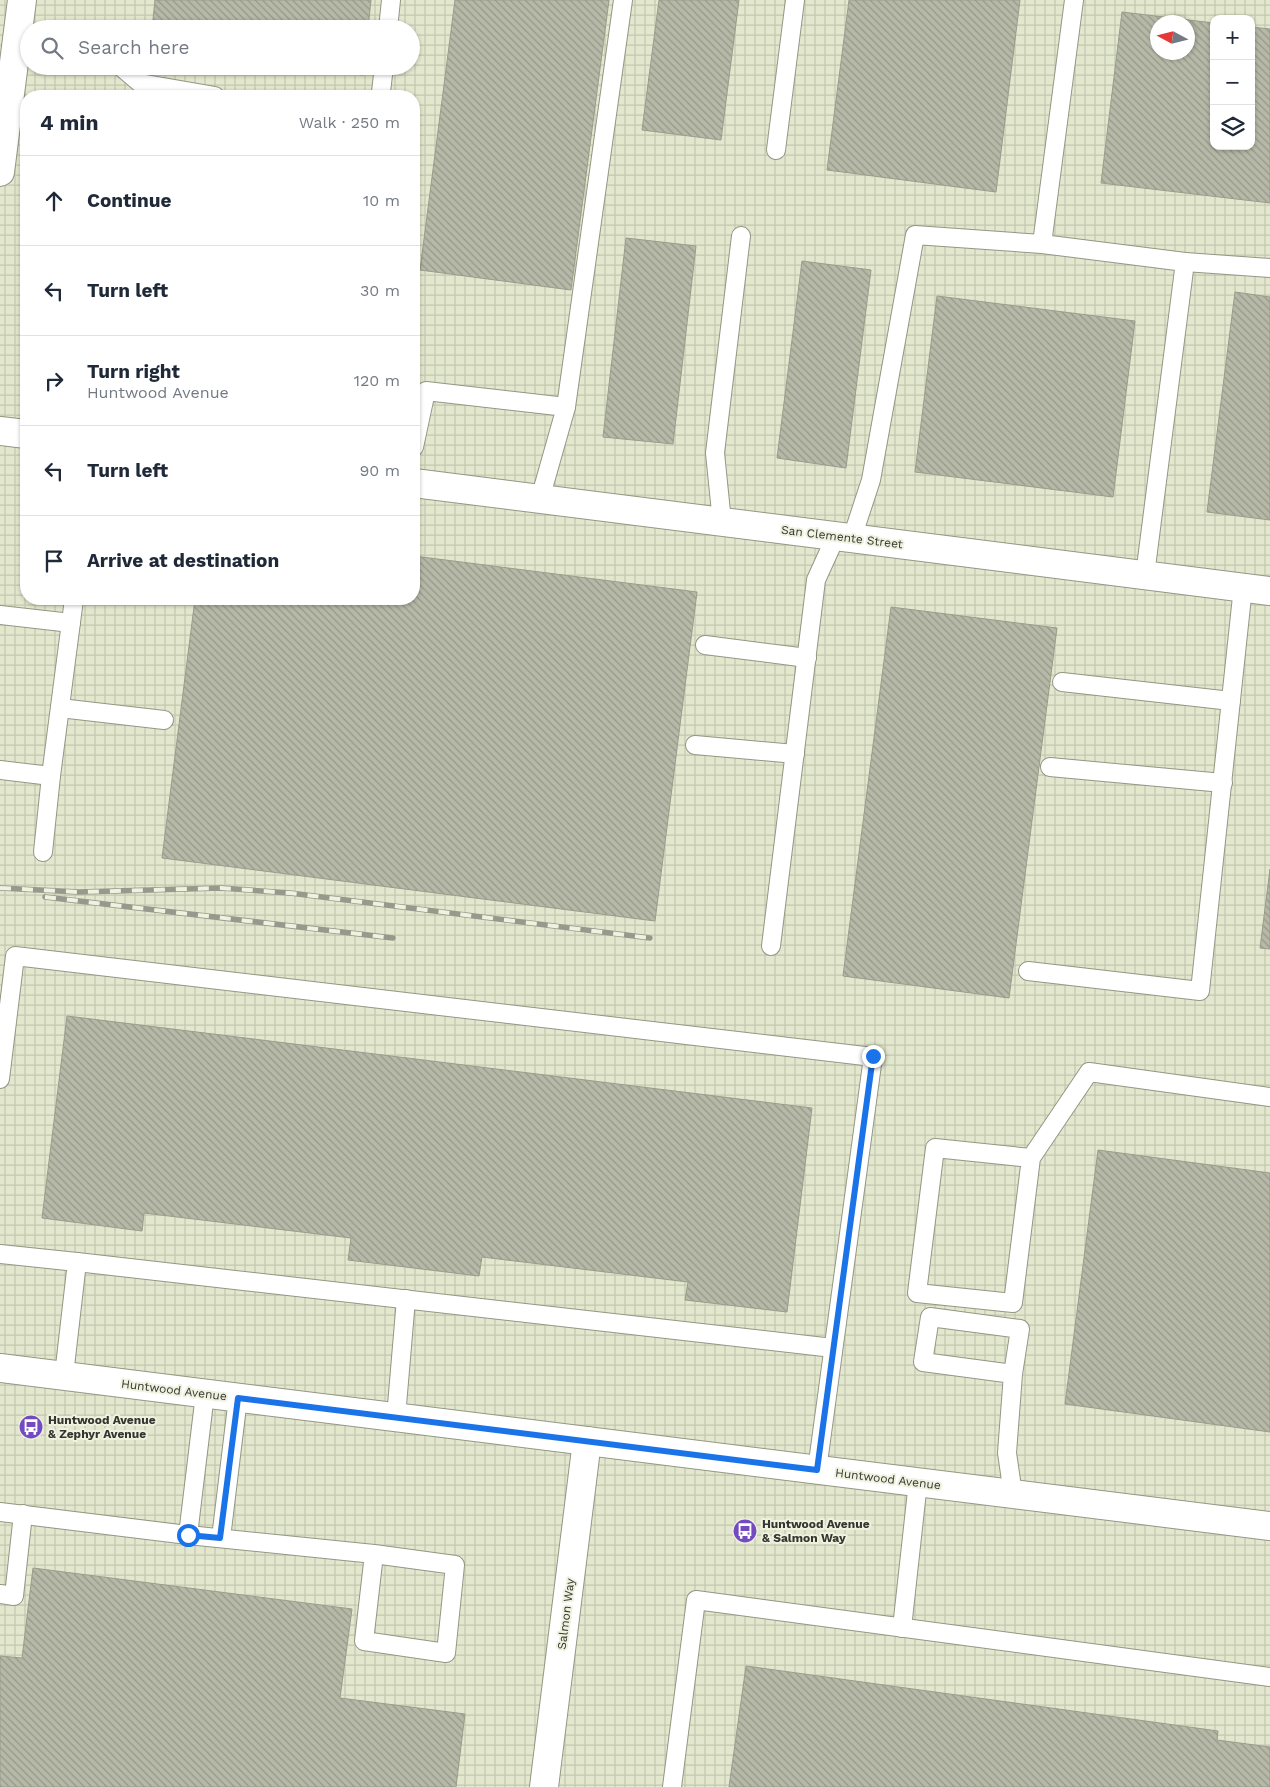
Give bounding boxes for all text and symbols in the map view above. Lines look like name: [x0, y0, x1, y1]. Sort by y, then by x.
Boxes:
north arrow: [1150, 15, 1195, 60]
map controls: [1210, 15, 1255, 150]
button: +: [1210, 15, 1255, 60]
search box: [20, 20, 420, 75]
icon: search: [38, 34, 66, 62]
text: Search here: [78, 36, 189, 59]
button: −: [1210, 60, 1255, 105]
button: layers: [1210, 105, 1255, 150]
text: 4 min: [40, 110, 98, 135]
text: Walk · 250 m: [299, 113, 400, 132]
icon: ahead: [40, 187, 68, 215]
text: Continue: [87, 189, 171, 212]
text: 10 m: [363, 191, 400, 210]
icon: left: [40, 277, 68, 305]
text: Turn left: [87, 279, 168, 302]
text: 30 m: [360, 281, 400, 300]
text: Turn right: [87, 360, 180, 383]
icon: right: [40, 367, 68, 395]
text: 120 m: [354, 371, 400, 390]
text: Huntwood Avenue: [87, 383, 229, 402]
icon: left: [40, 457, 68, 485]
text: Turn left: [87, 459, 168, 482]
text: 90 m: [359, 461, 400, 480]
street label: San Clemente Street: [780, 523, 904, 551]
icon: arrive: [40, 547, 68, 575]
text: Arrive at destination: [87, 549, 279, 572]
route end: [862, 1045, 885, 1068]
street label: Huntwood Avenue: [120, 1377, 228, 1403]
place label: Huntwood Avenue & Zephyr Avenue: [48, 1413, 156, 1441]
bus stop icon: Huntwood Avenue & Zephyr Avenue: [18, 1414, 44, 1440]
street label: Huntwood Avenue: [834, 1466, 942, 1492]
place label: Huntwood Avenue & Salmon Way: [762, 1517, 870, 1545]
bus stop icon: Huntwood Avenue & Salmon Way: [732, 1518, 758, 1544]
route start: [177, 1524, 200, 1547]
street label: Salmon Way: [555, 1577, 577, 1650]

